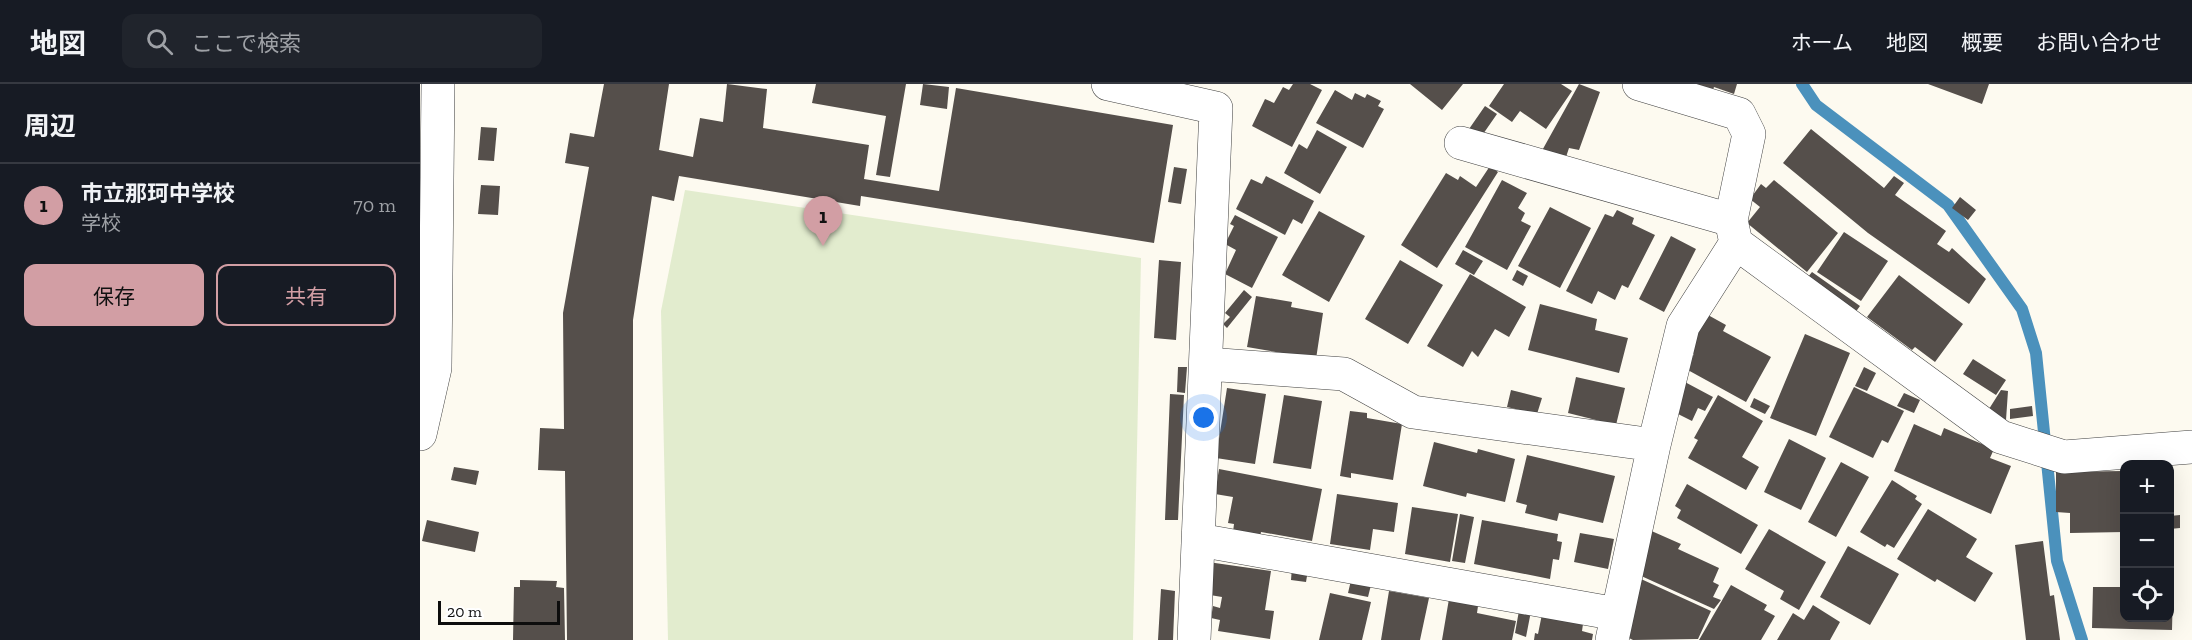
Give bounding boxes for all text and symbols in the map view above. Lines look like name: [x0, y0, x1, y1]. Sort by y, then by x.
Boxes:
search box: [122, 14, 542, 68]
icon: search: [143, 25, 176, 58]
text: 地図: [30, 27, 86, 60]
text: ここで検索: [191, 30, 301, 57]
text: ホーム: [1791, 30, 1853, 55]
text: 地図: [1886, 30, 1928, 55]
text: 概要: [1961, 30, 2003, 55]
text: お問い合わせ: [2036, 30, 2162, 55]
text: 周辺: [24, 110, 76, 142]
text: 市立那珂中学校: [81, 180, 235, 207]
text: 1: [39, 193, 48, 217]
text: 70 m: [353, 193, 396, 217]
pin: 1: [804, 196, 842, 246]
text: 学校: [81, 211, 121, 235]
button: 保存: [24, 264, 204, 326]
button: 共有: [216, 264, 396, 326]
your location: [1189, 403, 1218, 432]
map controls: [2120, 460, 2174, 622]
button: +: [2120, 460, 2174, 514]
button: −: [2120, 514, 2174, 568]
button: locate: [2120, 568, 2174, 622]
scale bar: [438, 598, 560, 626]
text: 20 m: [447, 602, 482, 621]

